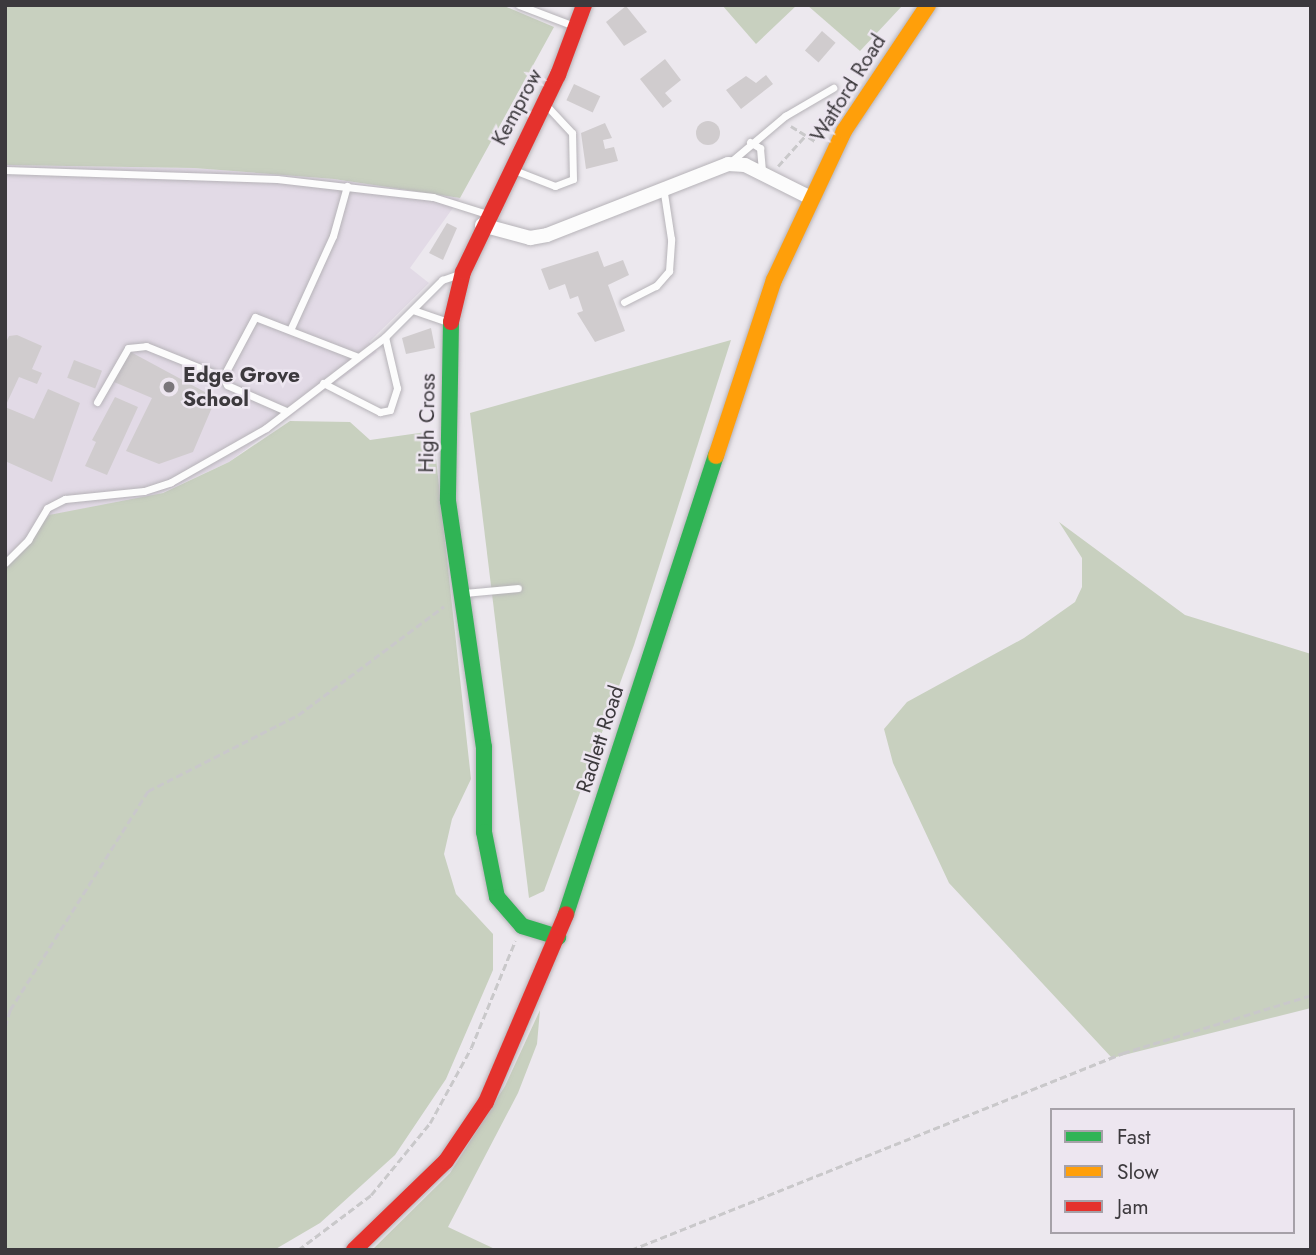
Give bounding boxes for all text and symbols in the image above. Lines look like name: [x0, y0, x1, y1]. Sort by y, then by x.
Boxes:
street label: Watford Road: [805, 30, 891, 146]
street label: Kemprow: [486, 65, 548, 149]
place label: Edge Grove School: [183, 362, 300, 412]
street label: High Cross: [414, 373, 440, 473]
marker: Edge Grove School: [161, 379, 177, 395]
street label: Radlett Road: [571, 682, 629, 796]
legend: [1050, 1108, 1295, 1234]
text: Fast: [1117, 1122, 1150, 1152]
text: Slow: [1117, 1157, 1159, 1187]
text: Jam: [1117, 1192, 1149, 1222]

